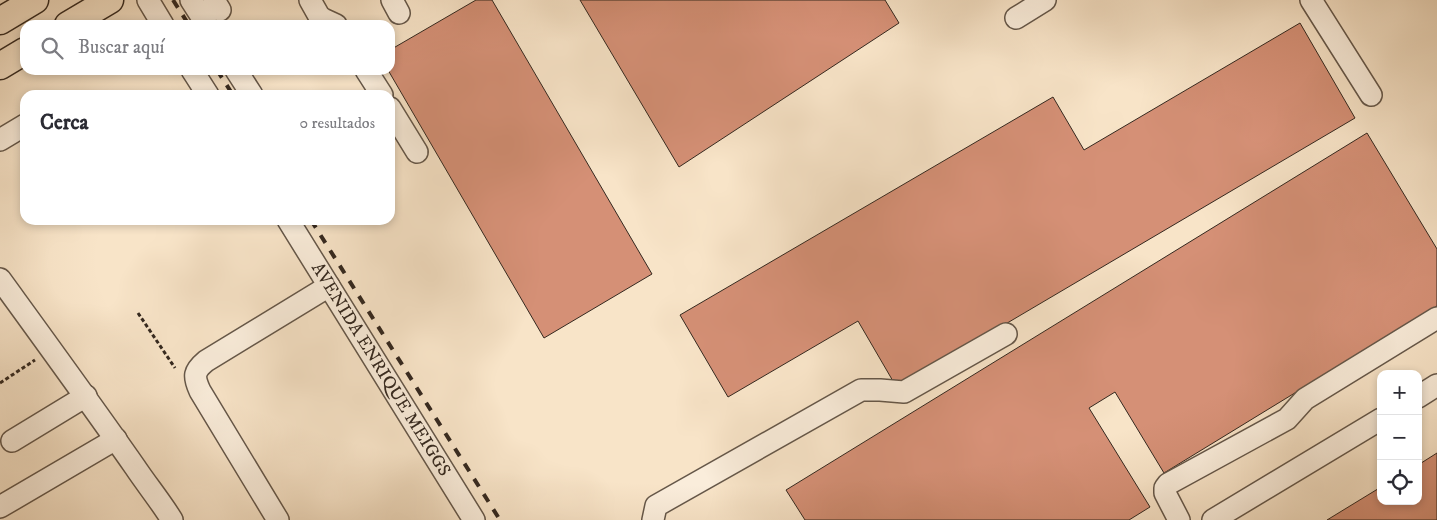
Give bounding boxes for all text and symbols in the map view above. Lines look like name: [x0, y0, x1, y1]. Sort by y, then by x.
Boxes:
search box: [20, 20, 395, 75]
icon: search: [38, 34, 66, 62]
text: Buscar aquí: [78, 36, 164, 59]
text: Cerca: [40, 110, 88, 136]
text: 0 resultados: [300, 113, 375, 133]
street label: AVENIDA ENRIQUE MEIGGS: [306, 259, 455, 481]
map controls: [1377, 370, 1422, 505]
button: +: [1377, 370, 1422, 415]
button: −: [1377, 415, 1422, 460]
button: locate: [1377, 460, 1422, 505]

